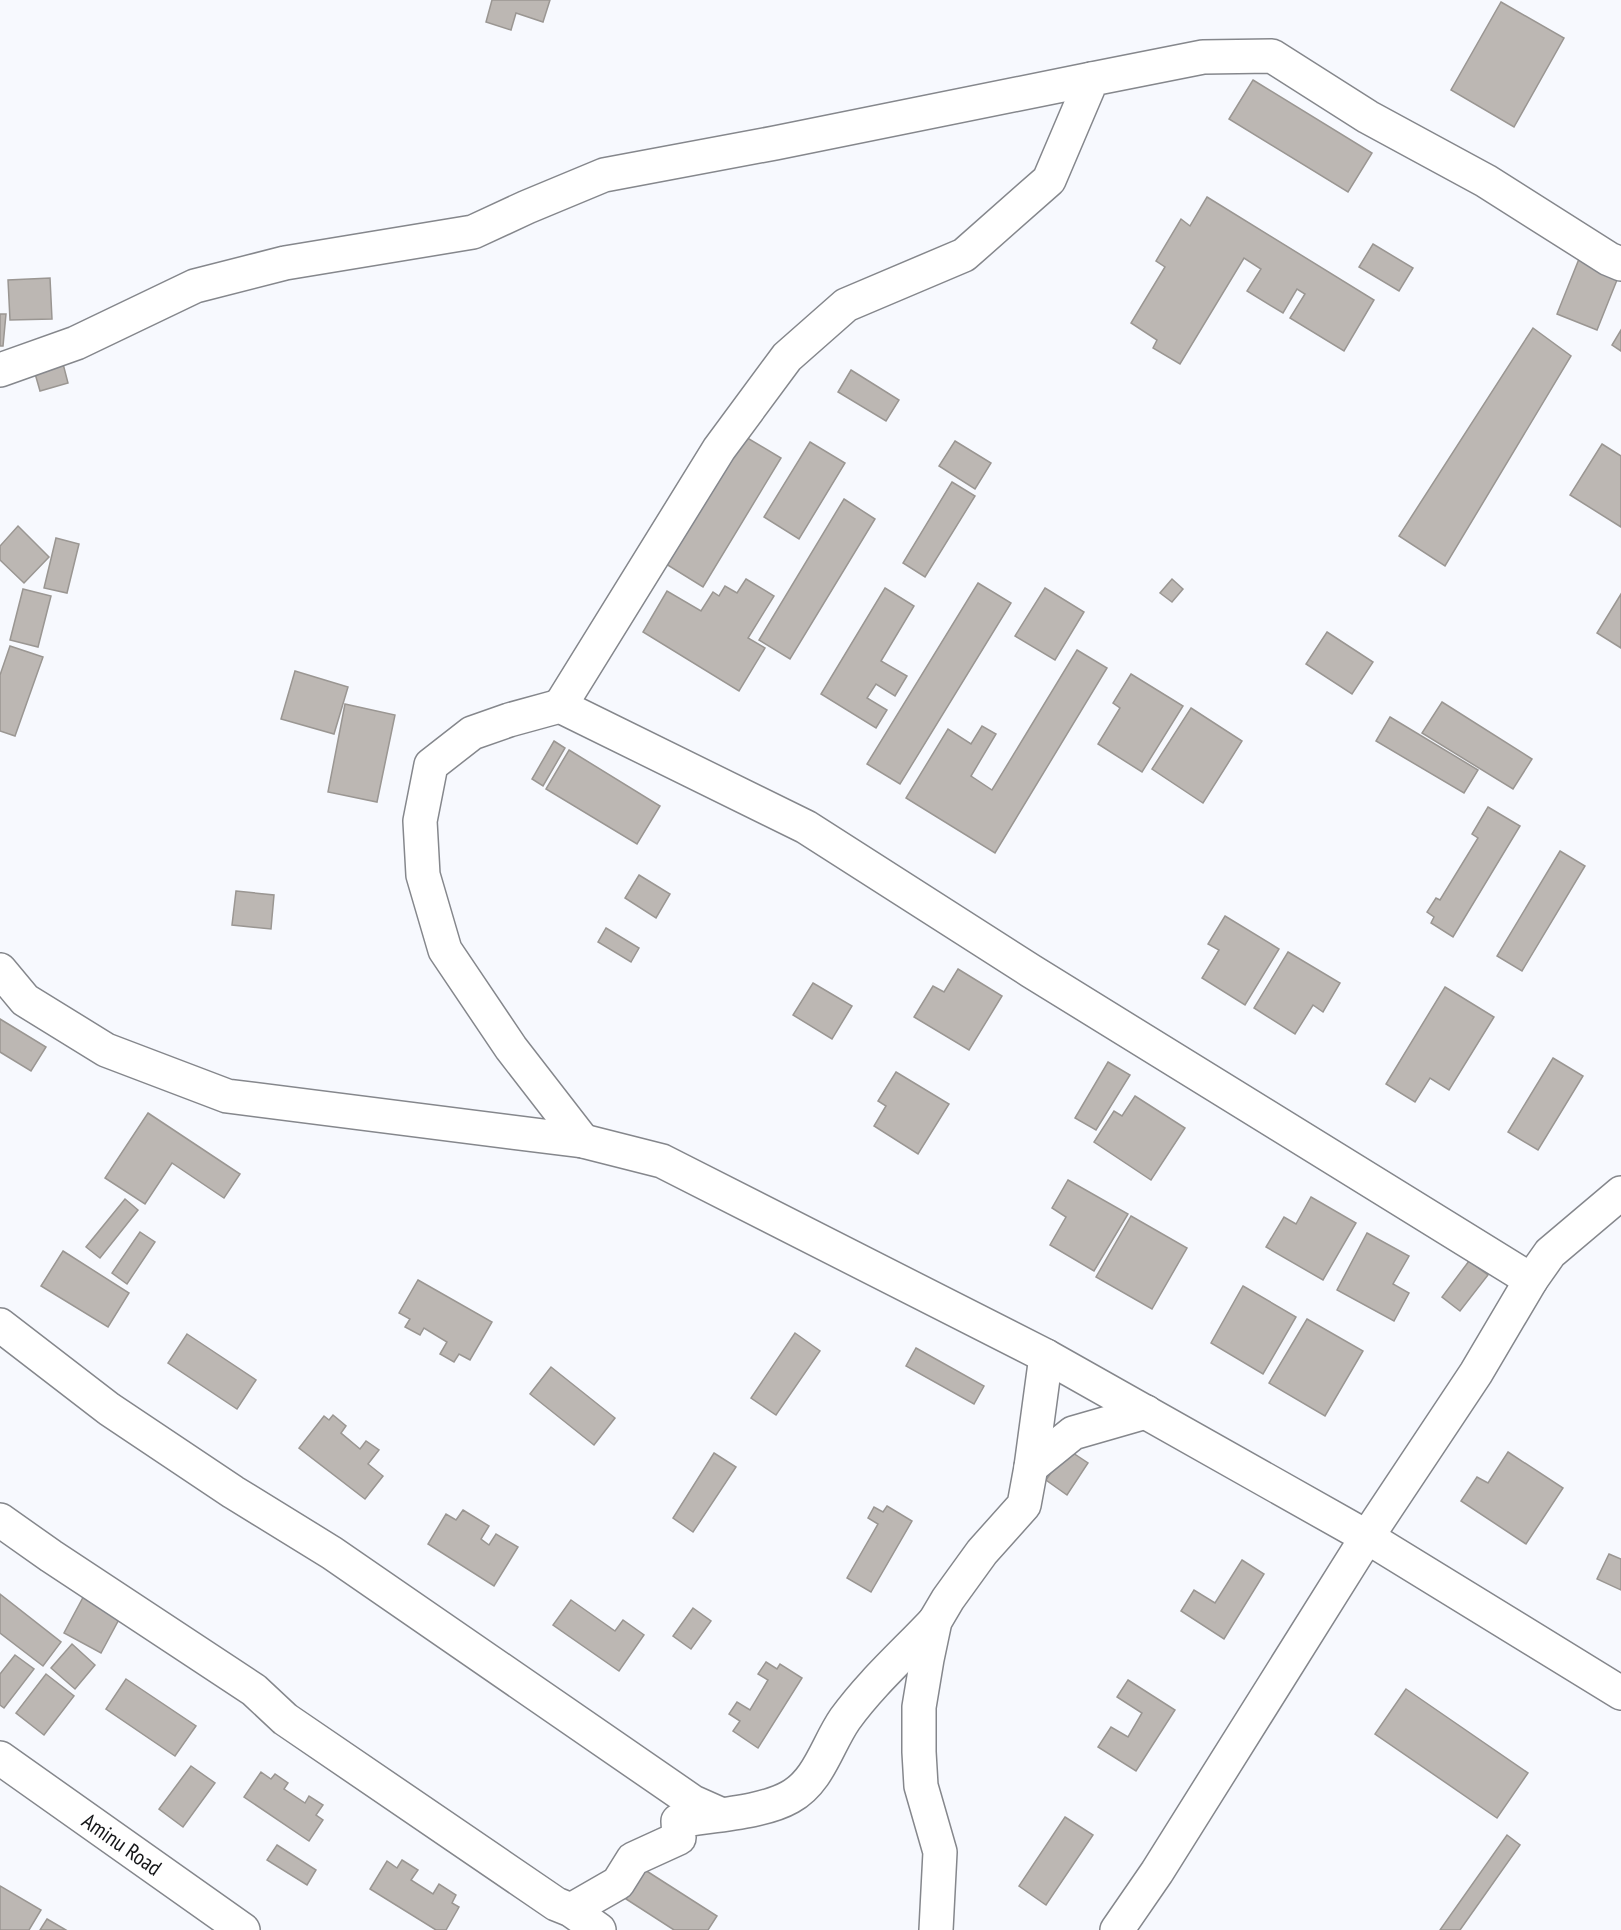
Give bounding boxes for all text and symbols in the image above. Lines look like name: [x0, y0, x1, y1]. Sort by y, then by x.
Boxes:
street label: Aminu Road: [77, 1806, 167, 1882]

